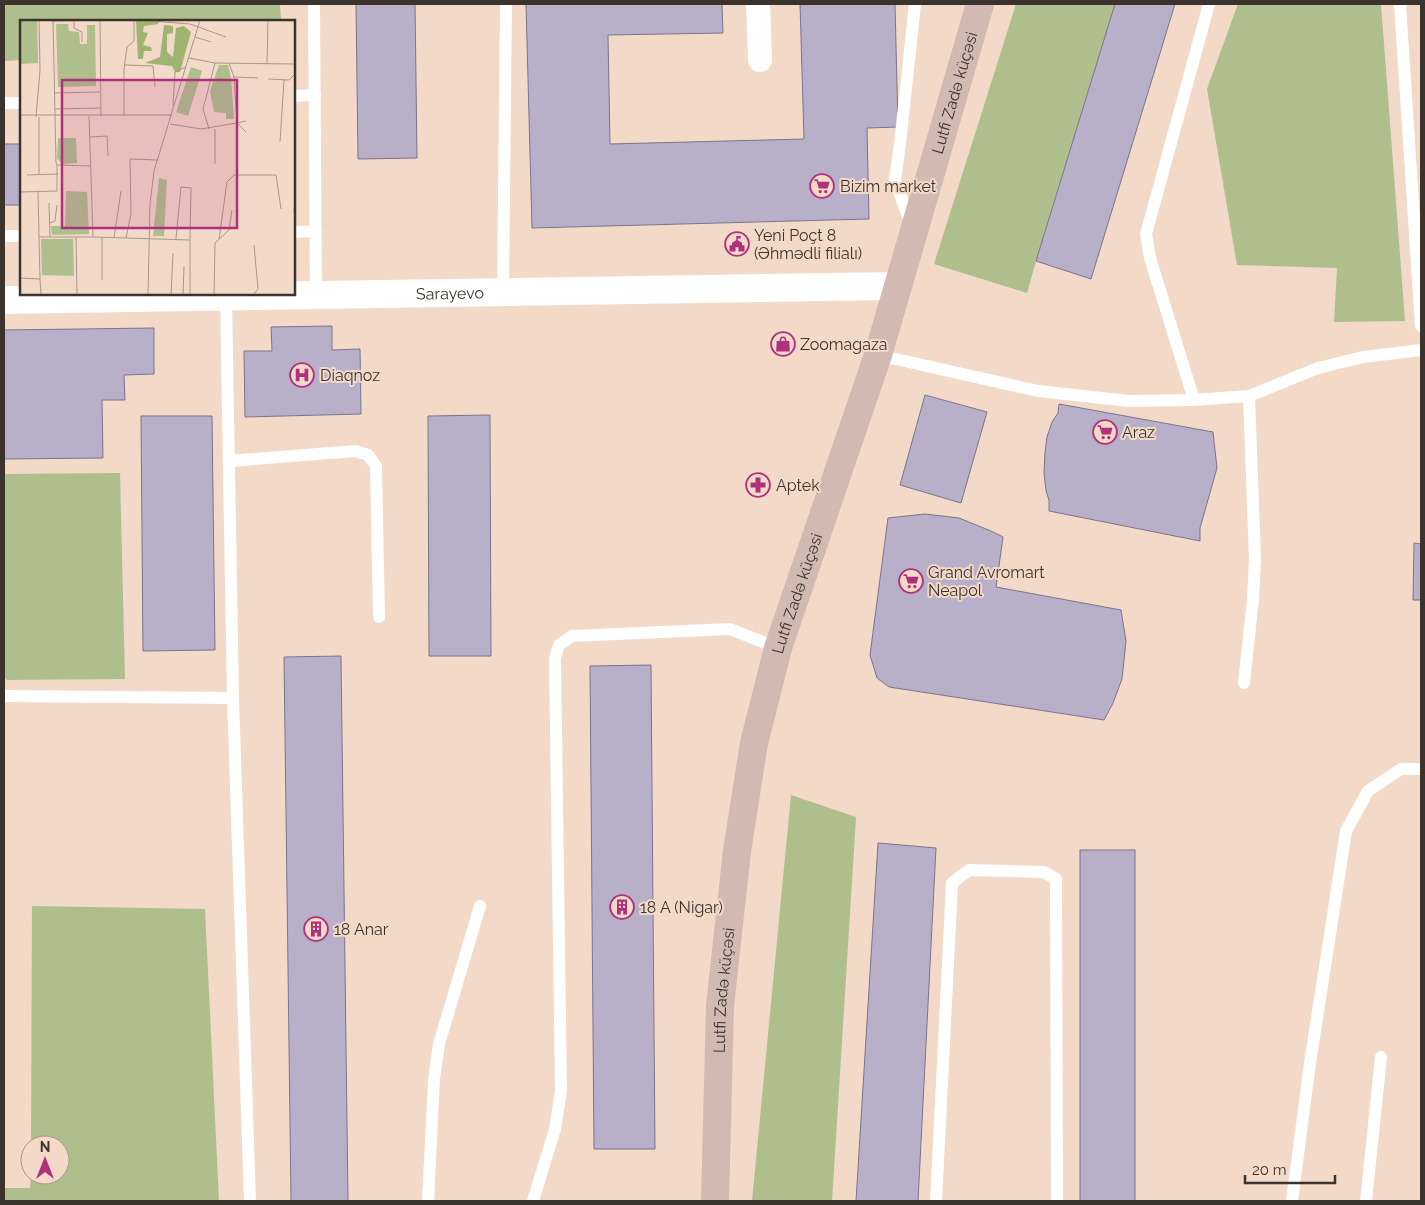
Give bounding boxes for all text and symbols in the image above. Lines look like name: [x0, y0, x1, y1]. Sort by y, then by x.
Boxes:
inset map: [20, 20, 295, 295]
street label: Lutfi Zadə küçəsi: [927, 30, 981, 156]
supermarket icon: Bizim market: [809, 173, 835, 199]
place label: Bizim market: [840, 177, 937, 196]
place label: Yeni Poçt 8 (Əhmədli filialı): [754, 226, 862, 263]
public building icon: Yeni Poçt 8 (Əhmədli filialı): [724, 231, 750, 257]
street label: Sarayevo: [416, 283, 484, 303]
shop icon: Zoomagaza: [770, 331, 796, 357]
place label: Zoomagaza: [800, 335, 887, 354]
hospital icon: Diaqnoz: [289, 362, 315, 388]
place label: Diaqnoz: [320, 366, 380, 385]
supermarket icon: Araz: [1092, 419, 1118, 445]
place label: Araz: [1122, 423, 1155, 442]
pharmacy icon: Aptek: [745, 472, 771, 498]
place label: Aptek: [776, 476, 820, 495]
street label: Lutfi Zadə küçəsi: [767, 531, 826, 656]
place label: Grand Avromart Neapol: [928, 563, 1045, 600]
supermarket icon: Grand Avromart Neapol: [898, 568, 924, 594]
building icon: 18 A (Nigar): [609, 894, 635, 920]
place label: 18 A (Nigar): [640, 898, 723, 917]
building icon: 18 Anar: [303, 916, 329, 942]
place label: 18 Anar: [334, 920, 389, 939]
street label: Lutfi Zadə küçəsi: [709, 926, 738, 1053]
north arrow: [20, 1135, 70, 1185]
text: N: [40, 1139, 50, 1155]
scale bar: [1245, 1152, 1335, 1184]
text: 20 m: [1252, 1161, 1287, 1179]

